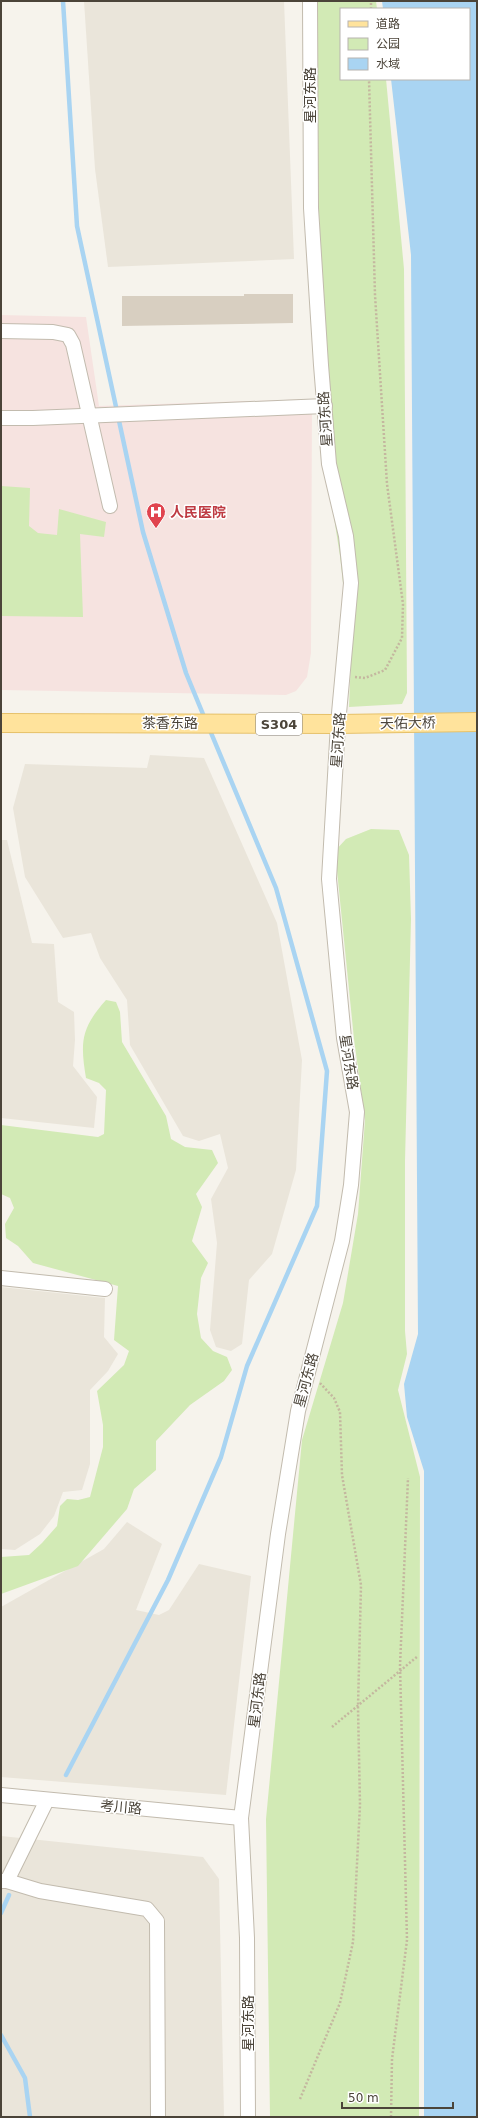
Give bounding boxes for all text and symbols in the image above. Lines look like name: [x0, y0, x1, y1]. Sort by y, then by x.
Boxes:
legend: [340, 8, 470, 80]
text: 道路: [376, 17, 400, 31]
text: 公园: [376, 37, 400, 51]
text: 水域: [376, 57, 400, 71]
street label: 星河东路: [302, 67, 318, 123]
street label: 星河东路: [315, 391, 335, 447]
hospital icon: 人民医院: [145, 501, 167, 529]
place label: 人民医院: [170, 504, 226, 520]
street label: 星河东路: [328, 712, 348, 768]
road number: S304: [256, 713, 302, 735]
street label: 茶香东路: [142, 715, 198, 731]
street label: 天佑大桥: [380, 715, 436, 731]
street label: 星河东路: [337, 1033, 361, 1091]
street label: 星河东路: [291, 1351, 321, 1409]
street label: 星河东路: [246, 1671, 268, 1729]
street label: 考川路: [99, 1797, 143, 1817]
street label: 星河东路: [240, 1995, 256, 2051]
scale bar: [342, 2084, 453, 2110]
text: 50 m: [348, 2091, 379, 2105]

